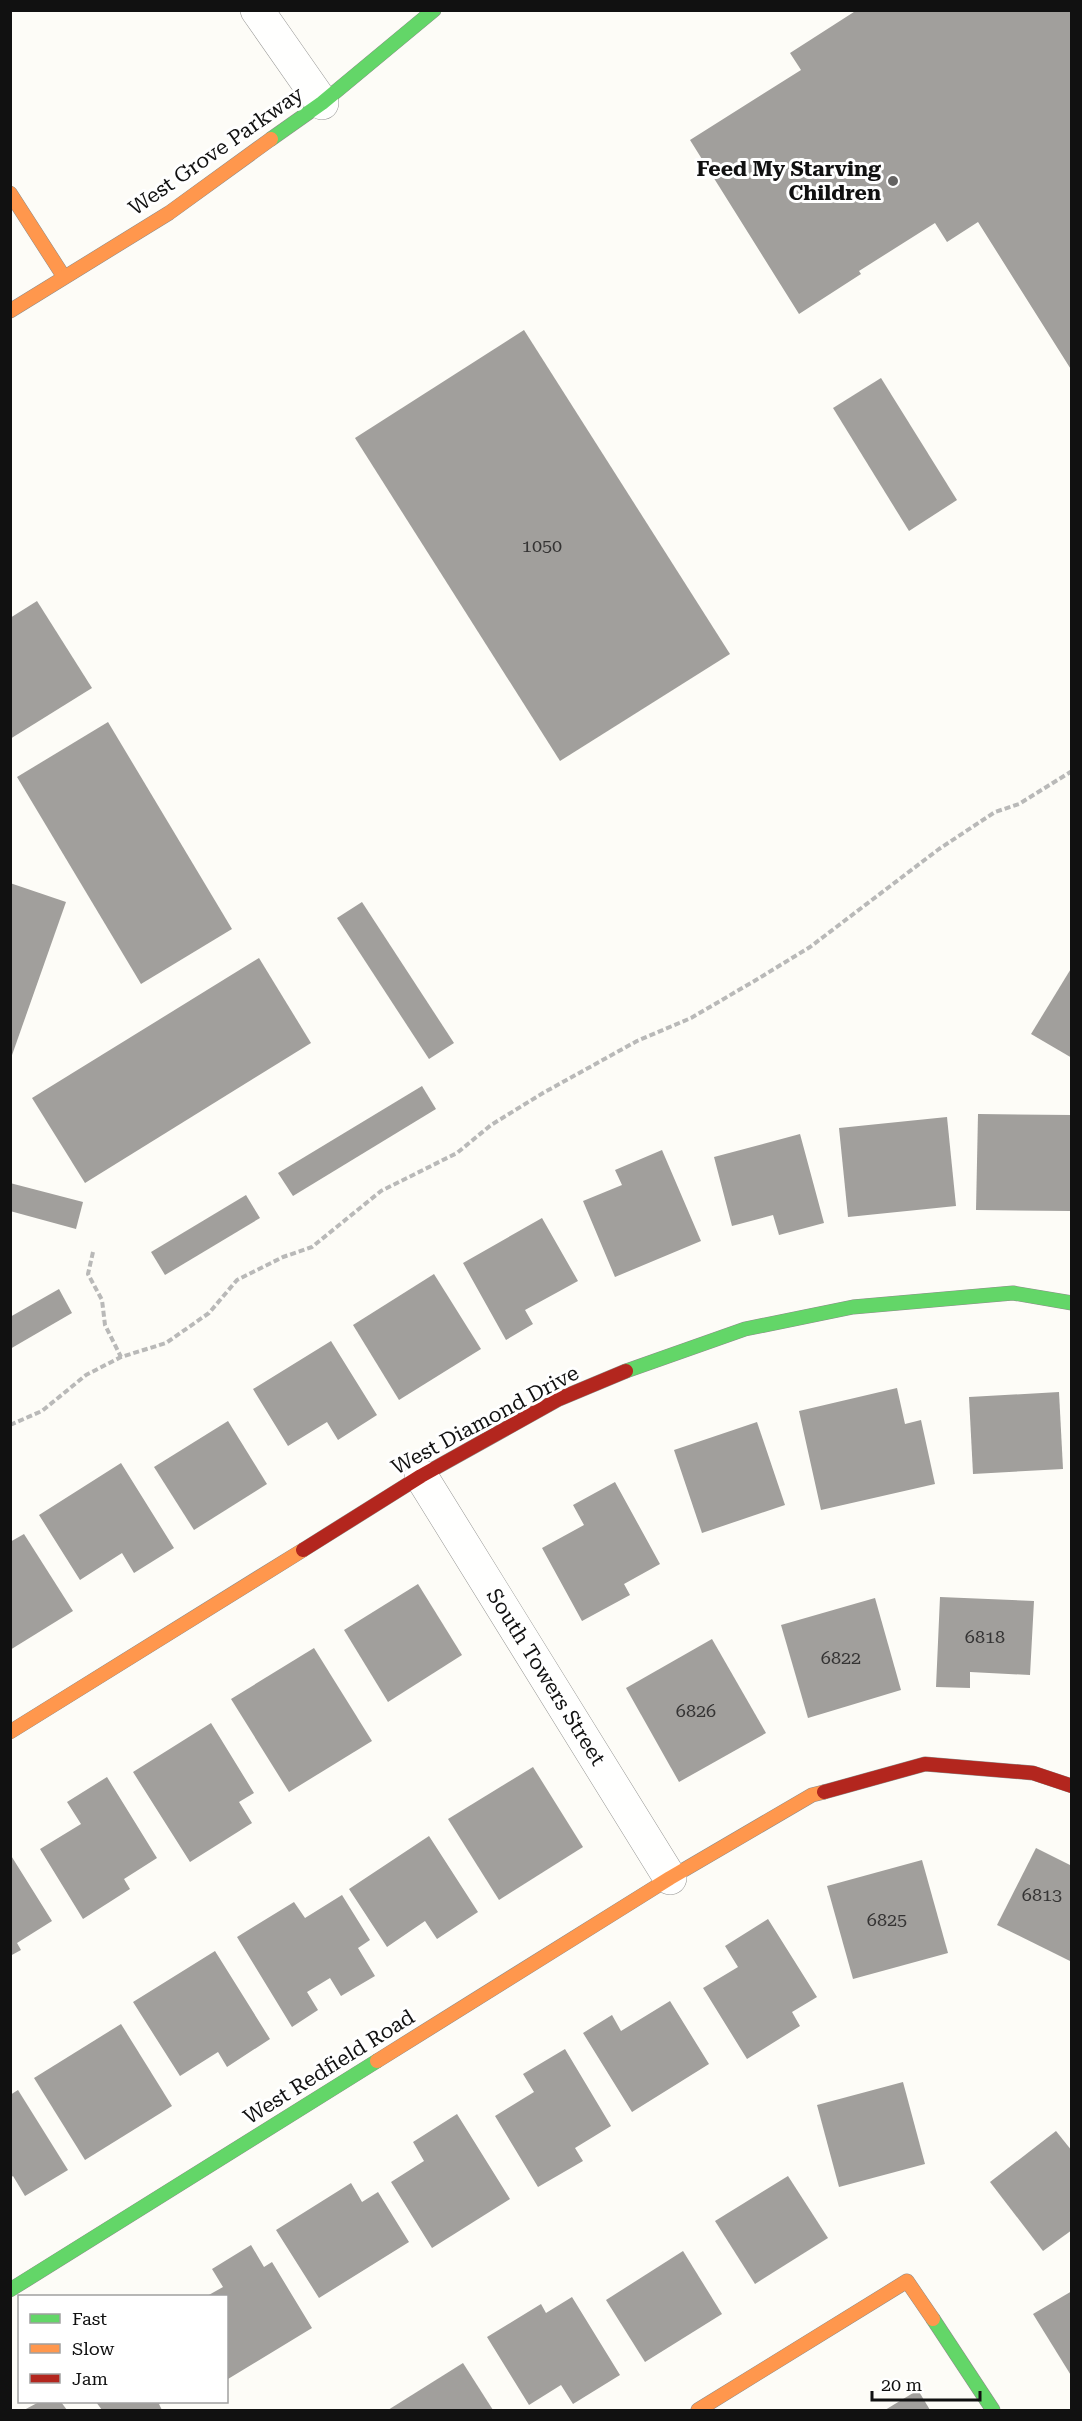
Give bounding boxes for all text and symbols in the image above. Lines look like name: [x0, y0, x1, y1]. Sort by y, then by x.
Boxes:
street label: West Grove Parkway: [124, 81, 308, 220]
place label: Feed My Starving Children: [697, 157, 881, 205]
marker: Feed My Starving Children: [886, 174, 900, 188]
house number: 1050: [522, 535, 562, 556]
street label: West Diamond Drive: [387, 1360, 583, 1480]
street label: South Towers Street: [482, 1584, 610, 1770]
house number: 6818: [965, 1626, 1005, 1647]
house number: 6822: [821, 1647, 861, 1668]
house number: 6826: [676, 1700, 716, 1721]
house number: 6813: [1022, 1884, 1062, 1905]
house number: 6825: [867, 1909, 907, 1930]
street label: West Redfield Road: [239, 2004, 419, 2129]
legend: [18, 2295, 228, 2403]
text: Fast: [72, 2308, 107, 2329]
text: Slow: [72, 2338, 114, 2359]
scale bar: [872, 2364, 980, 2402]
text: Jam: [72, 2368, 108, 2389]
text: 20 m: [881, 2374, 922, 2395]

